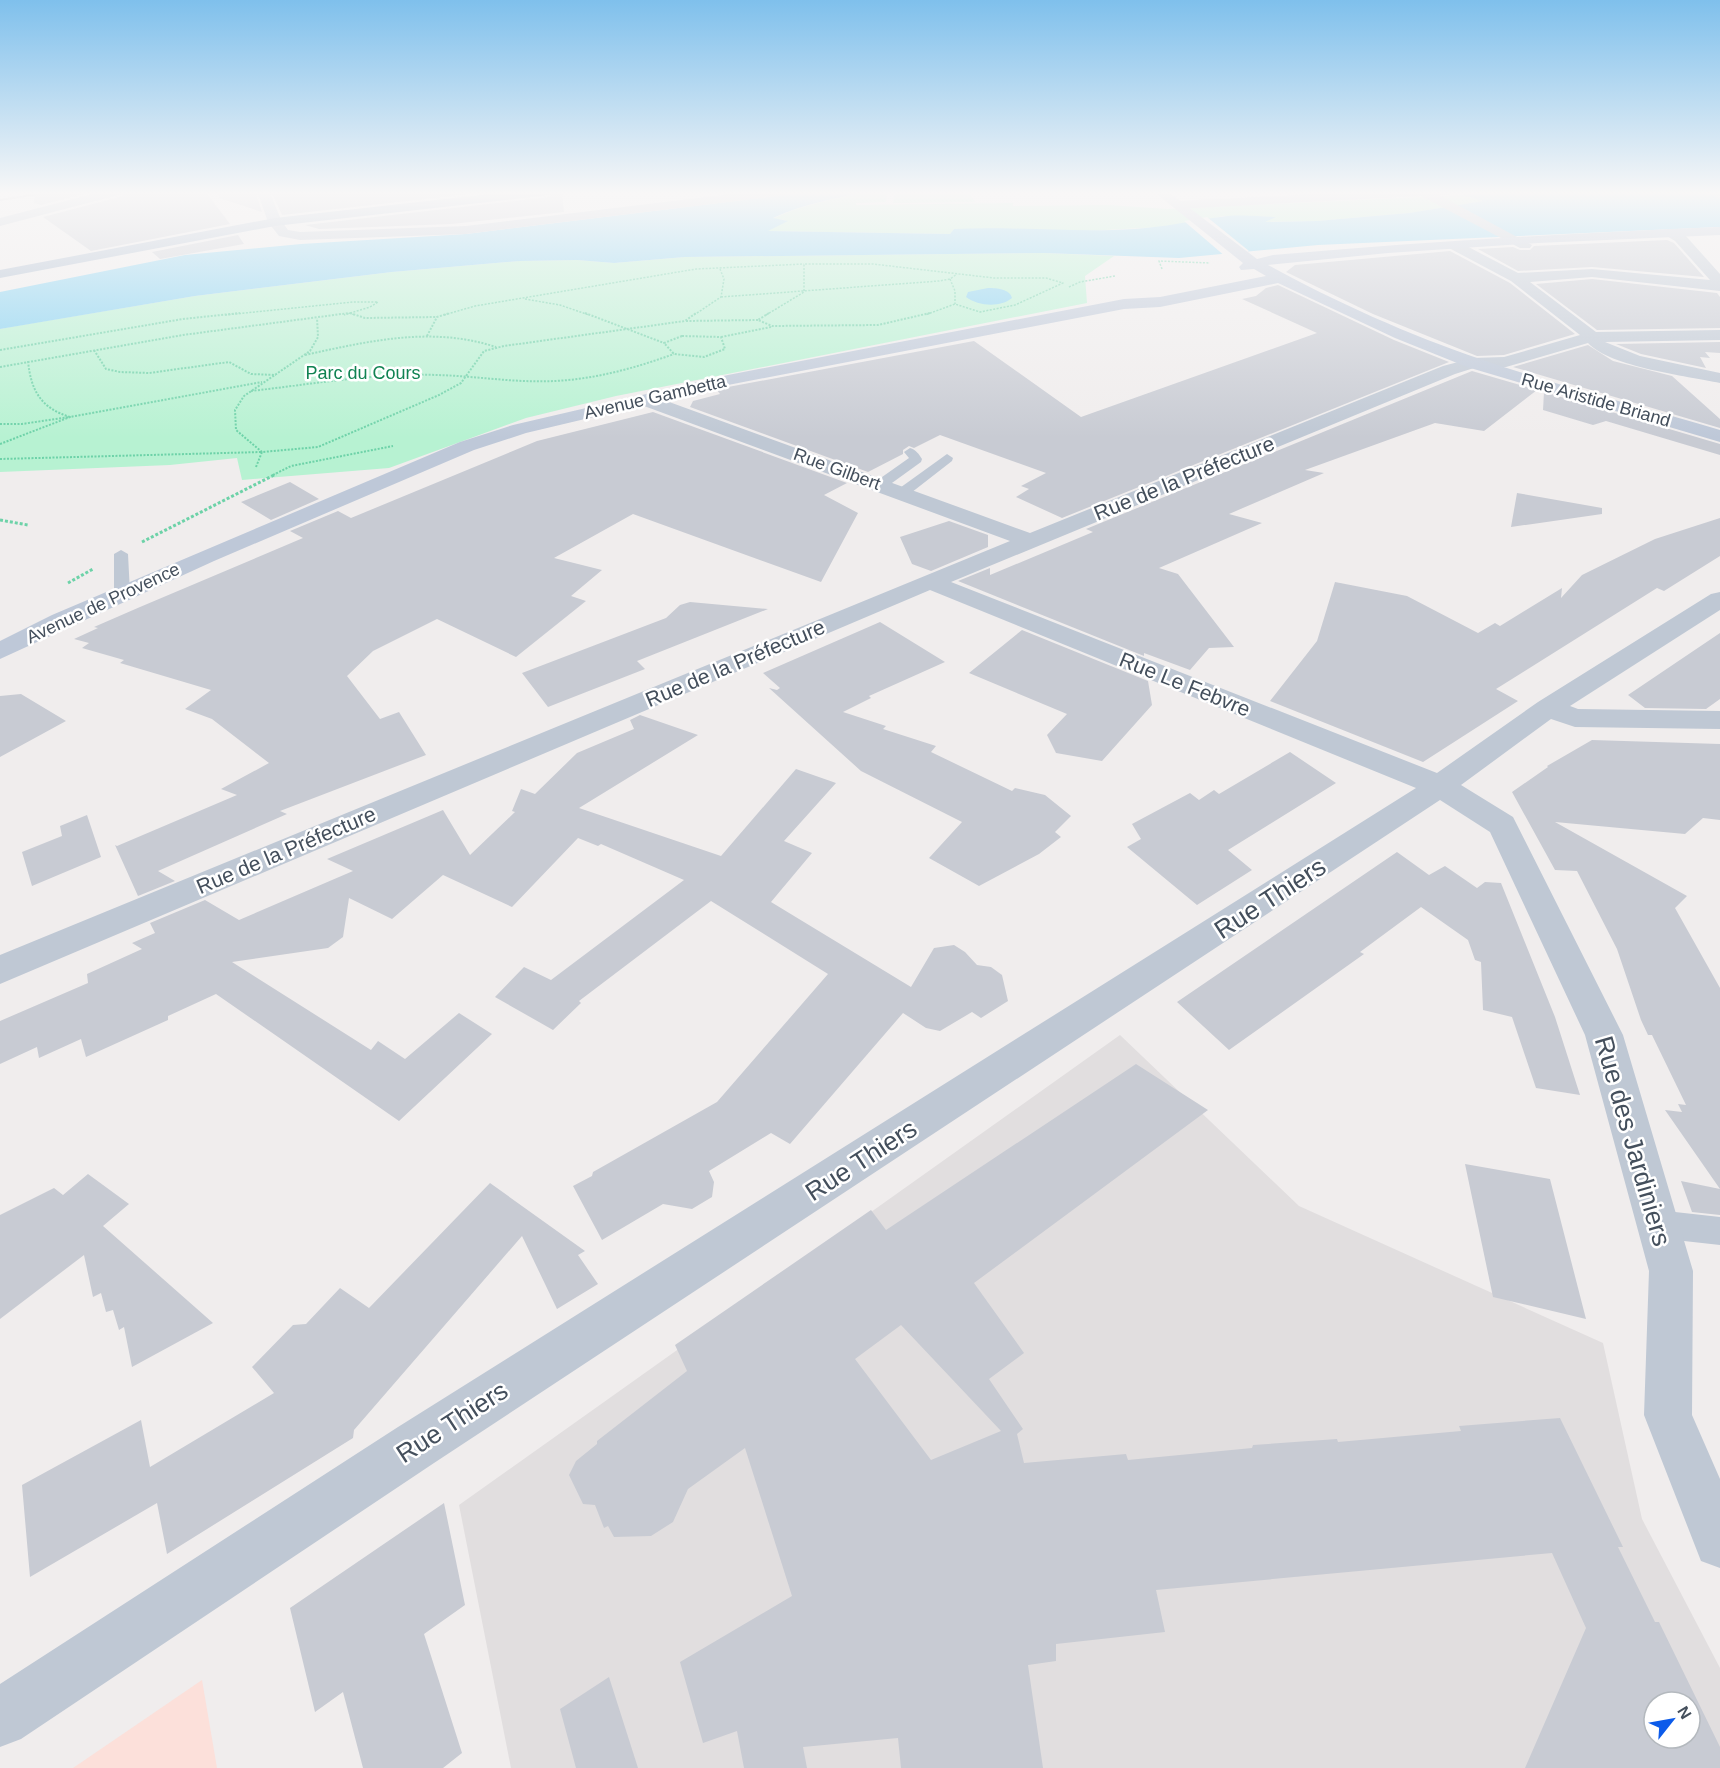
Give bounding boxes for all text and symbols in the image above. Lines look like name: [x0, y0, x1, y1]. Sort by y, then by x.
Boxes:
park label: Parc du Cours: [305, 363, 421, 383]
street label: Rue Aristide Briand: [1519, 369, 1673, 431]
street label: Avenue Gambetta: [582, 371, 729, 423]
street label: Rue de la Préfecture: [1090, 431, 1278, 525]
street label: Rue Gilbert: [791, 444, 883, 494]
street label: Avenue de Provence: [23, 559, 183, 647]
street label: Rue de la Préfecture: [642, 615, 828, 711]
street label: Rue Le Febvre: [1116, 647, 1254, 721]
street label: Rue de la Préfecture: [193, 802, 379, 898]
street label: Rue Thiers: [1209, 851, 1331, 945]
street label: Rue des Jardiniers: [1589, 1033, 1677, 1249]
street label: Rue Thiers: [800, 1113, 922, 1207]
street label: Rue Thiers: [391, 1375, 513, 1469]
north arrow: [1642, 1690, 1702, 1750]
text: N: [1674, 1703, 1695, 1722]

